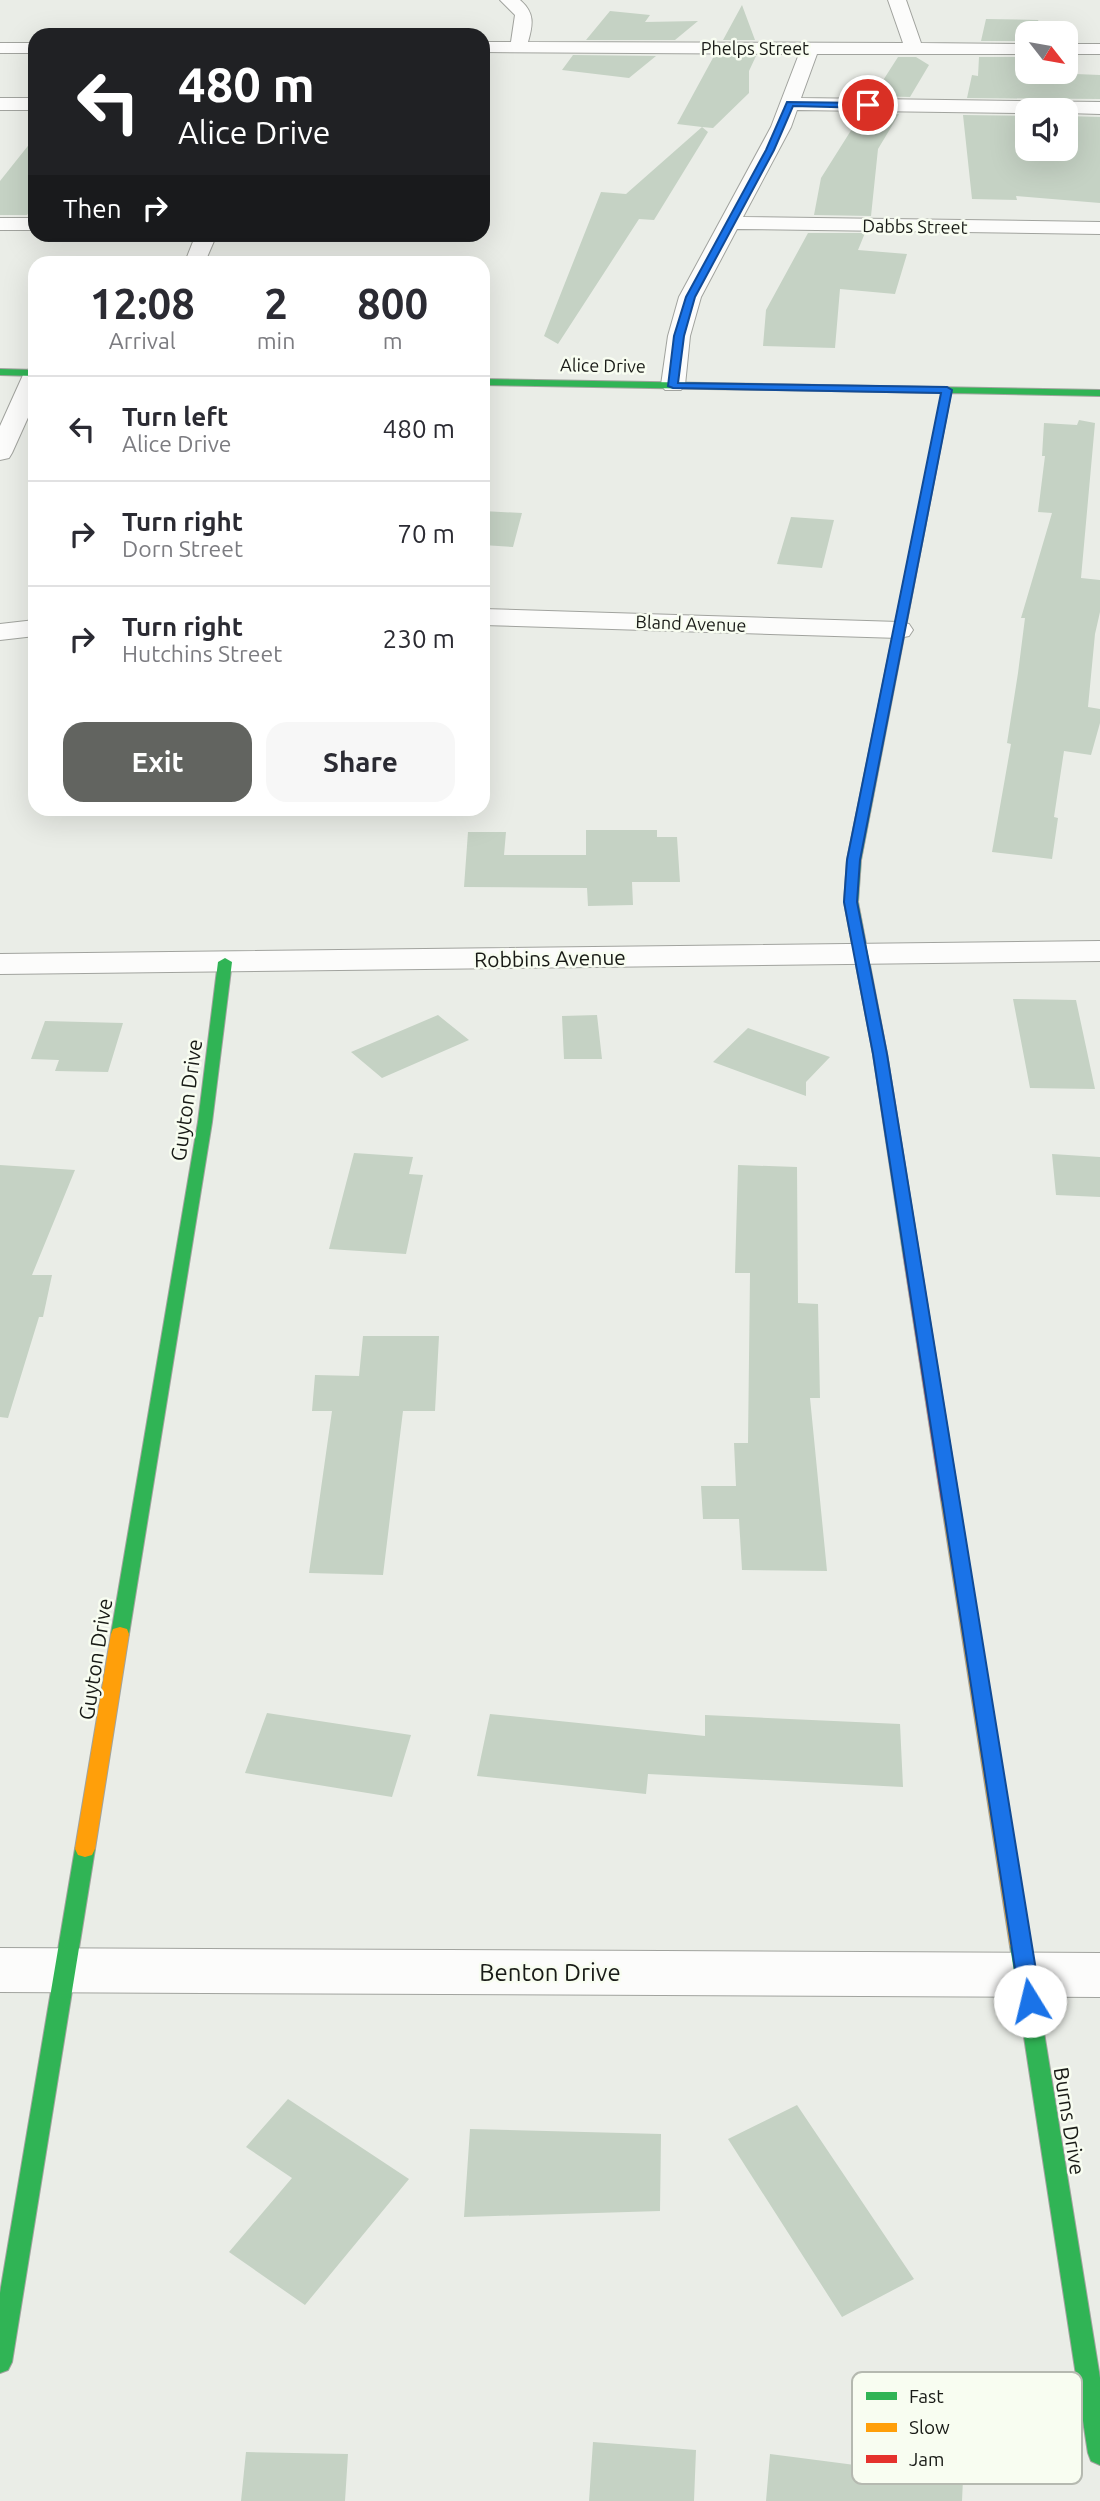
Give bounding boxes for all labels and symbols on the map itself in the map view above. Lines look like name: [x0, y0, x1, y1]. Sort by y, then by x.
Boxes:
north arrow: [1015, 21, 1078, 84]
street label: Phelps Street: [701, 38, 809, 58]
pin: [838, 75, 898, 135]
street label: Dabbs Street: [862, 215, 968, 237]
street label: Alice Drive: [560, 354, 646, 376]
street label: Bland Avenue: [635, 611, 747, 635]
street label: Robbins Avenue: [474, 945, 626, 971]
street label: Guyton Drive: [166, 1037, 206, 1163]
street label: Guyton Drive: [74, 1596, 116, 1722]
street label: Benton Drive: [479, 1959, 621, 1986]
position arrow: [993, 1964, 1067, 2038]
street label: Burns Drive: [1050, 2065, 1090, 2177]
legend: [852, 2372, 1082, 2484]
text: Fast: [909, 2385, 944, 2407]
text: Slow: [909, 2416, 950, 2438]
text: Jam: [909, 2448, 945, 2470]

